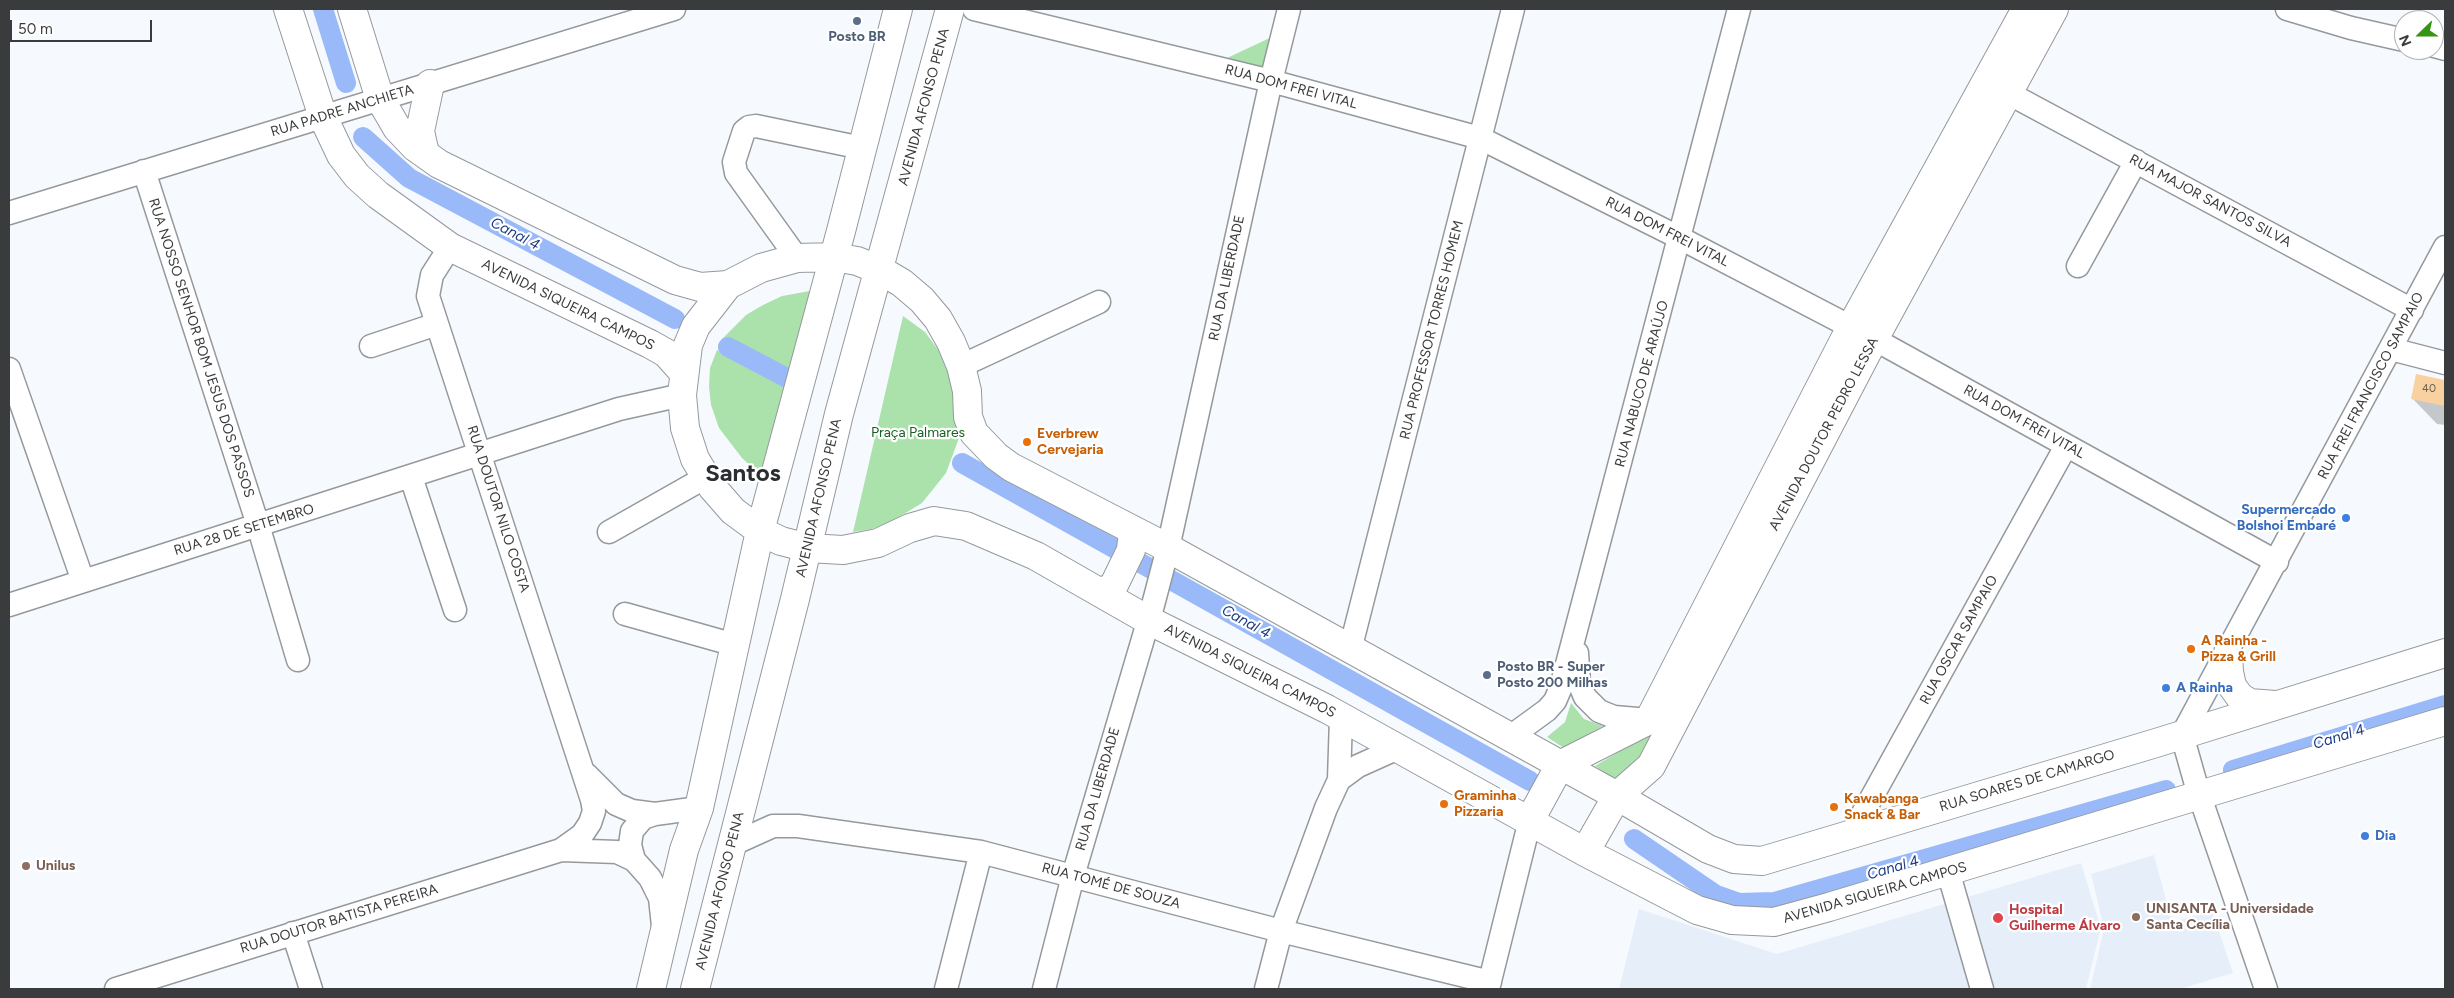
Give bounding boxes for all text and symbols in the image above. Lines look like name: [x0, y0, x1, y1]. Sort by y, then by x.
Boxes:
scale bar: [12, 10, 155, 42]
north arrow: [2394, 10, 2444, 60]
marker: Posto BR: [851, 15, 863, 27]
text: 50 m: [18, 20, 53, 38]
street label: AVENIDA AFONSO PENA: [895, 26, 953, 188]
place label: Posto BR: [828, 29, 886, 45]
text: N: [2396, 32, 2415, 49]
street label: RUA DOM FREI VITAL: [1223, 61, 1359, 113]
street label: RUA PADRE ANCHIETA: [269, 81, 415, 141]
street label: RUA MAJOR SANTOS SILVA: [2126, 151, 2294, 251]
street label: RUA DOM FREI VITAL: [1602, 194, 1732, 270]
street label: RUA NOSSO SENHOR BOM JESUS DOS PASSOS: [145, 196, 257, 500]
water label: Canal 4: [487, 214, 543, 254]
street label: RUA DA LIBERDADE: [1205, 214, 1249, 342]
street label: RUA PROFESSOR TORRES HOMEM: [1397, 219, 1467, 441]
street label: AVENIDA SIQUEIRA CAMPOS: [479, 256, 657, 354]
street label: RUA FREI FRANCISCO SAMPAIO: [2314, 290, 2428, 482]
street label: RUA NABUCO DE ARAÚJO: [1612, 299, 1672, 469]
street label: AVENIDA DOUTOR PEDRO LESSA: [1766, 334, 1882, 534]
street label: RUA DOM FREI VITAL: [1960, 382, 2088, 462]
house number: 40: [2422, 382, 2436, 396]
street label: AVENIDA AFONSO PENA: [793, 417, 845, 579]
street label: RUA DOUTOR NILO COSTA: [463, 423, 533, 595]
park label: Praça Palmares: [871, 425, 965, 441]
place label: Everbrew Cervejaria: [1037, 426, 1103, 458]
marker: Everbrew Cervejaria: [1021, 436, 1033, 448]
district label: Santos: [705, 460, 781, 488]
street label: RUA 28 DE SETEMBRO: [172, 501, 316, 559]
place label: Supermercado Bolshoi Embaré: [2237, 502, 2336, 534]
marker: Supermercado Bolshoi Embaré: [2340, 512, 2352, 524]
street label: RUA OSCAR SAMPAIO: [1917, 573, 2001, 707]
water label: Canal 4: [1218, 601, 1274, 643]
street label: AVENIDA SIQUEIRA CAMPOS: [1162, 620, 1338, 722]
place label: A Rainha - Pizza & Grill: [2201, 633, 2276, 666]
marker: A Rainha - Pizza & Grill: [2185, 643, 2197, 655]
place label: Posto BR - Super Posto 200 Milhas: [1497, 659, 1608, 692]
marker: Posto BR - Super Posto 200 Milhas: [1481, 669, 1493, 681]
place label: A Rainha: [2176, 680, 2233, 696]
marker: A Rainha: [2160, 682, 2172, 694]
water label: Canal 4: [2311, 721, 2367, 753]
street label: RUA DA LIBERDADE: [1072, 725, 1124, 853]
street label: RUA SOARES DE CAMARGO: [1937, 746, 2117, 816]
place label: Graminha Pizzaria: [1454, 788, 1516, 820]
place label: Kawabanga Snack & Bar: [1844, 791, 1920, 824]
marker: Graminha Pizzaria: [1438, 798, 1450, 810]
marker: Kawabanga Snack & Bar: [1828, 801, 1840, 813]
street label: AVENIDA AFONSO PENA: [692, 810, 748, 972]
place label: Dia: [2375, 828, 2396, 844]
marker: Dia: [2359, 830, 2371, 842]
water label: Canal 4: [1865, 852, 1921, 884]
place label: Unilus: [36, 858, 75, 874]
street label: RUA TOMÉ DE SOUZA: [1040, 859, 1182, 913]
street label: AVENIDA SIQUEIRA CAMPOS: [1781, 859, 1969, 927]
marker: Unilus: [20, 860, 32, 872]
street label: RUA DOUTOR BATISTA PEREIRA: [238, 881, 440, 957]
place label: UNISANTA - Universidade Santa Cecília: [2146, 901, 2314, 934]
place label: Hospital Guilherme Álvaro: [2009, 902, 2121, 934]
marker: Hospital Guilherme Álvaro: [1991, 911, 2005, 925]
marker: UNISANTA - Universidade Santa Cecília: [2130, 911, 2142, 923]

